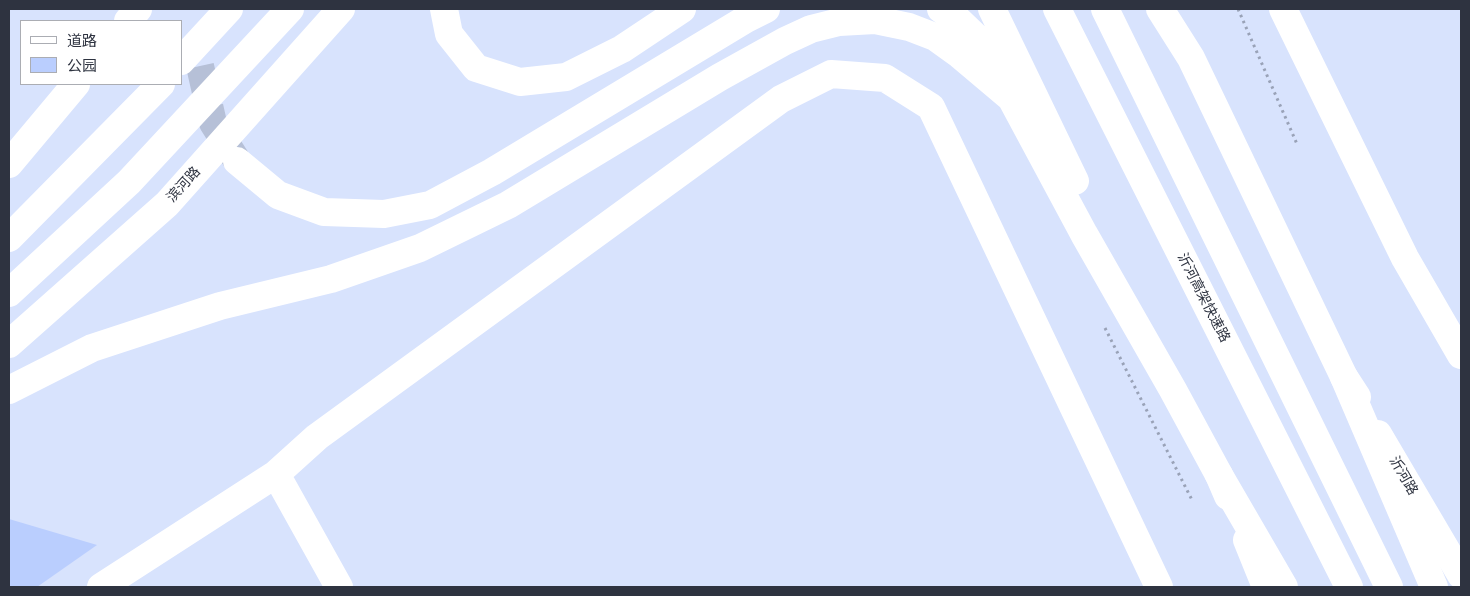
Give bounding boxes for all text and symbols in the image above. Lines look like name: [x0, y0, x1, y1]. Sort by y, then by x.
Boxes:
legend: [20, 20, 182, 85]
text: 道路: [67, 32, 97, 50]
text: 公园: [67, 57, 97, 75]
street label: 滨河路: [164, 164, 204, 206]
street label: 沂河高架快速路: [1173, 251, 1233, 345]
street label: 沂河路: [1385, 454, 1421, 498]

